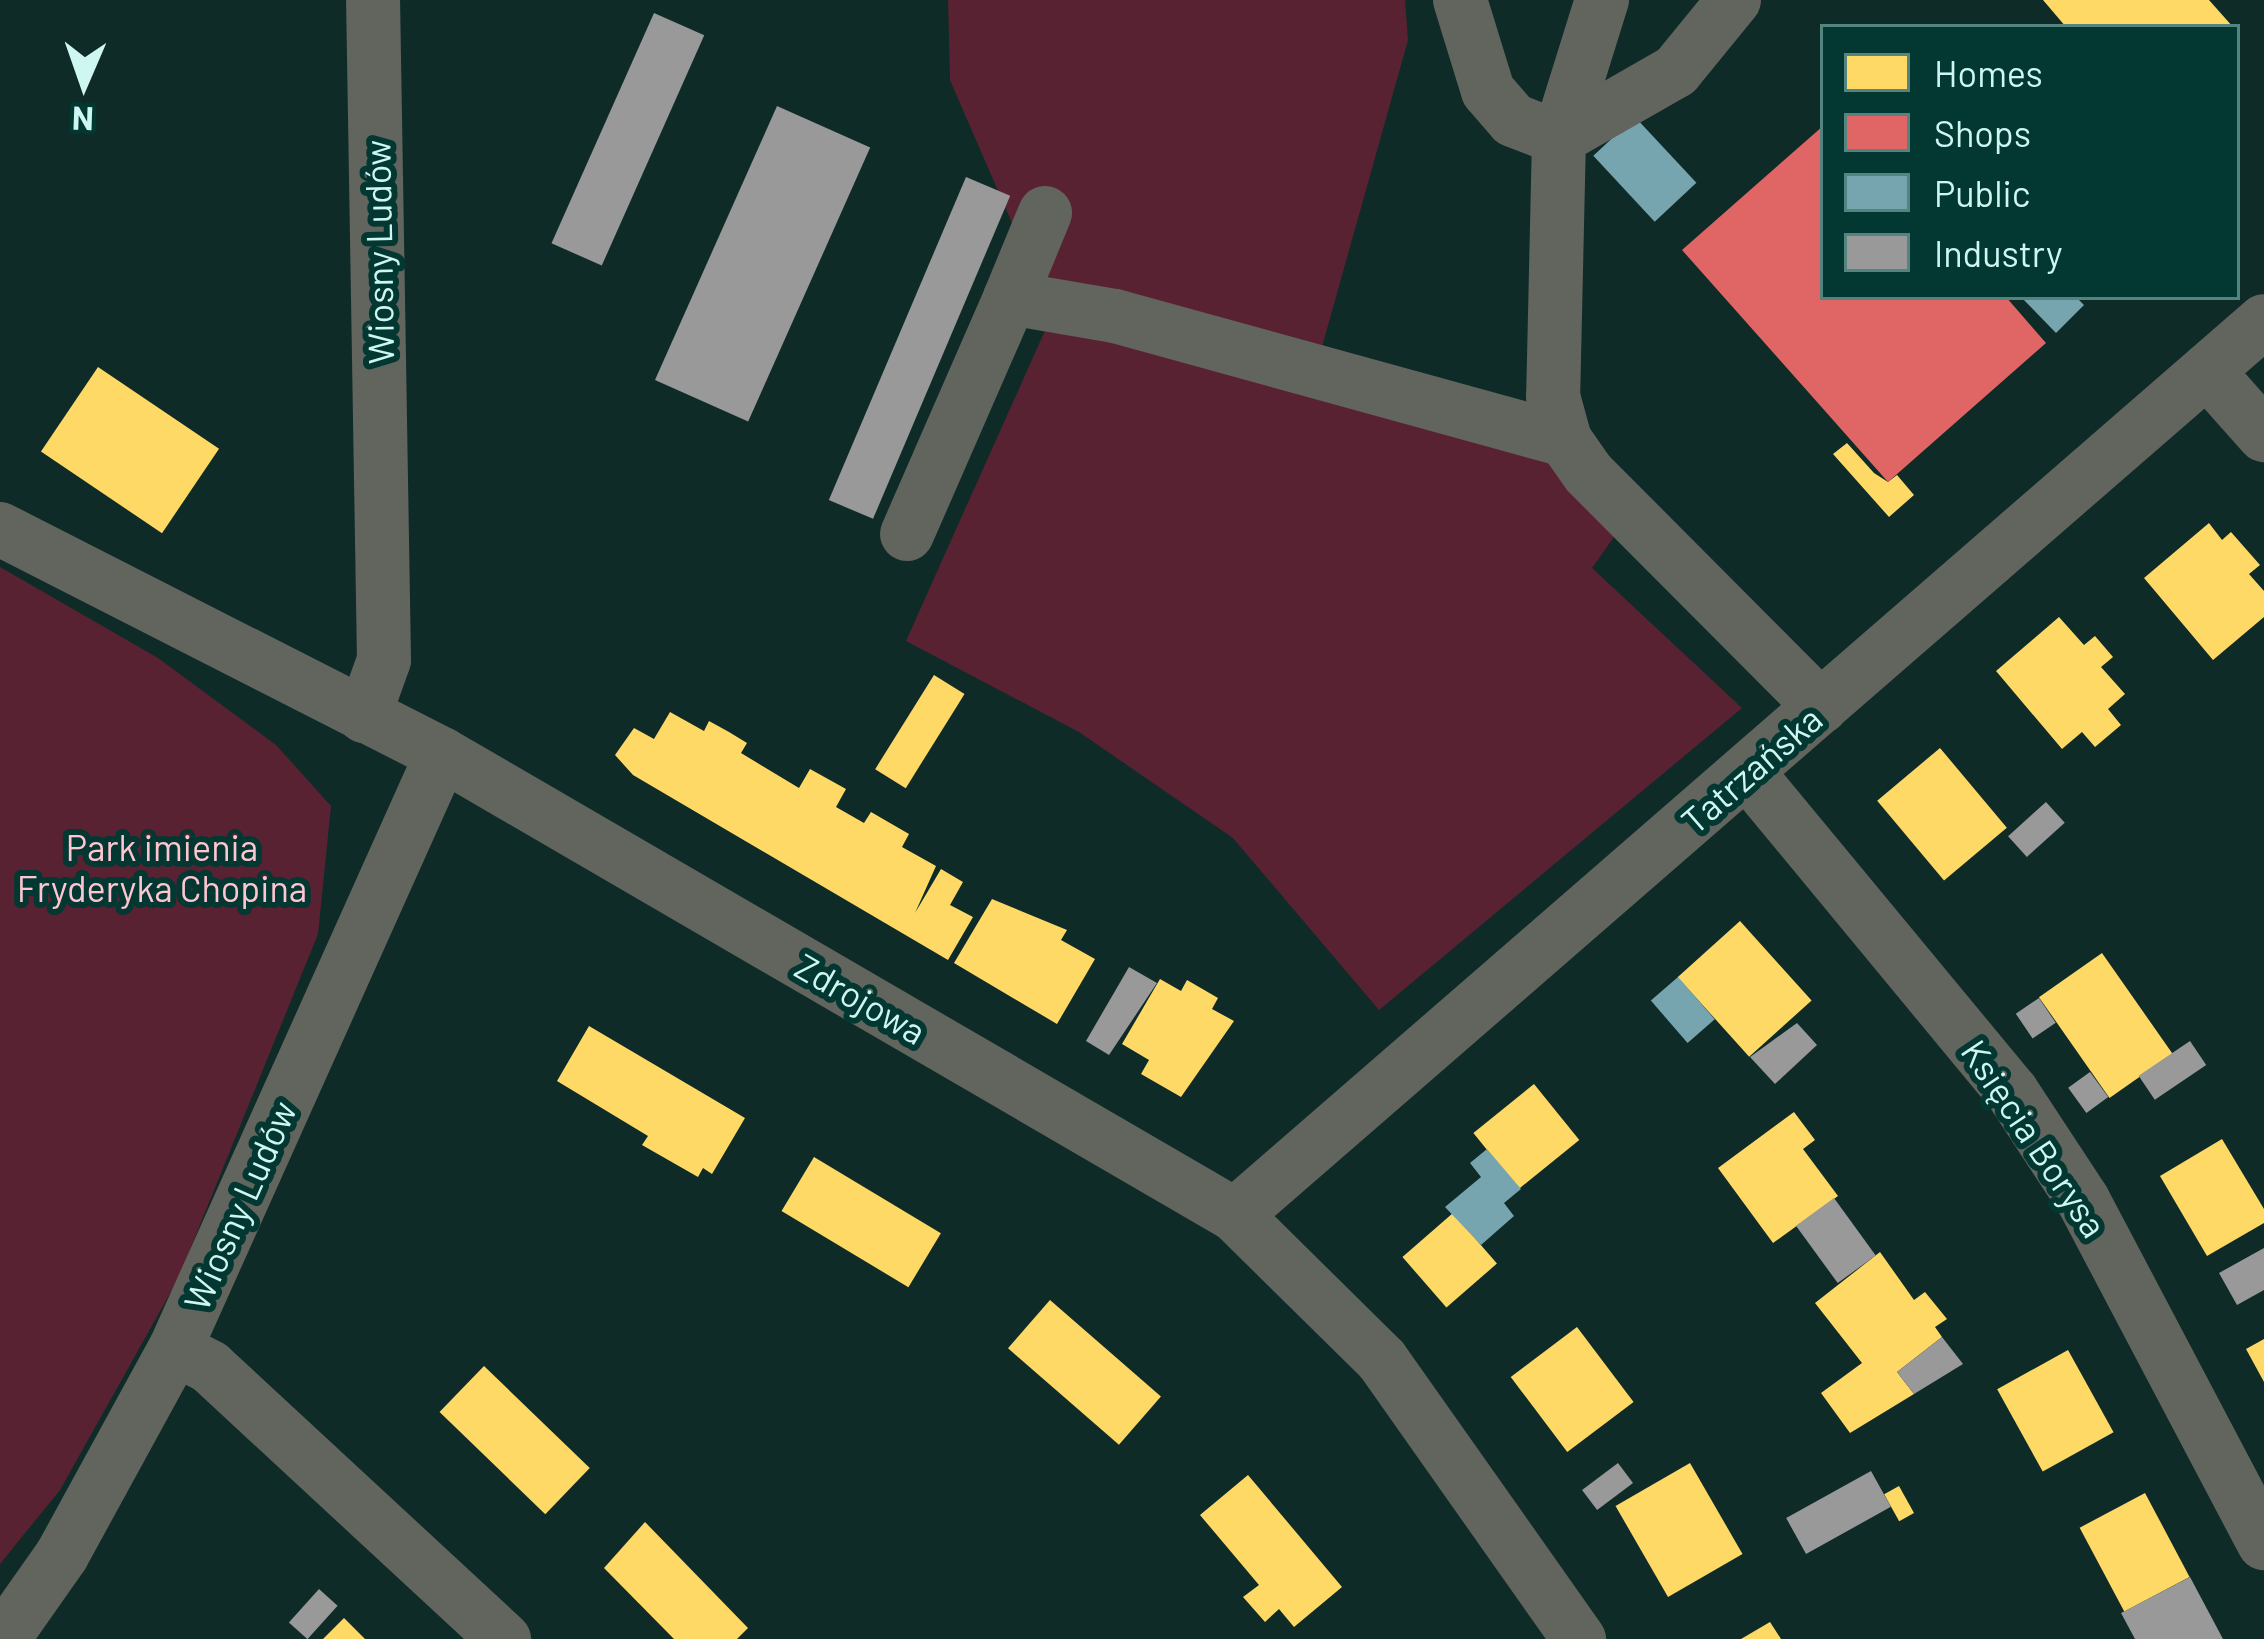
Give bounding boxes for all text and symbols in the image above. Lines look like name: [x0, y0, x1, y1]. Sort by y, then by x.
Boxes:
north arrow: [24, 24, 144, 144]
legend: [1820, 24, 2240, 300]
text: Homes: [1934, 51, 2043, 94]
text: N: [71, 100, 94, 140]
text: Shops: [1934, 111, 2031, 154]
street label: Wiosny Ludów: [354, 139, 402, 365]
text: Public: [1934, 171, 2030, 214]
text: Industry: [1934, 231, 2063, 274]
street label: Tatrzańska: [1672, 696, 1830, 842]
park label: Park imienia Fryderyka Chopina: [17, 824, 307, 909]
street label: Zdrojowa: [788, 943, 934, 1053]
street label: Księcia Borysa: [1953, 1031, 2117, 1245]
street label: Wiosny Ludów: [174, 1094, 304, 1316]

